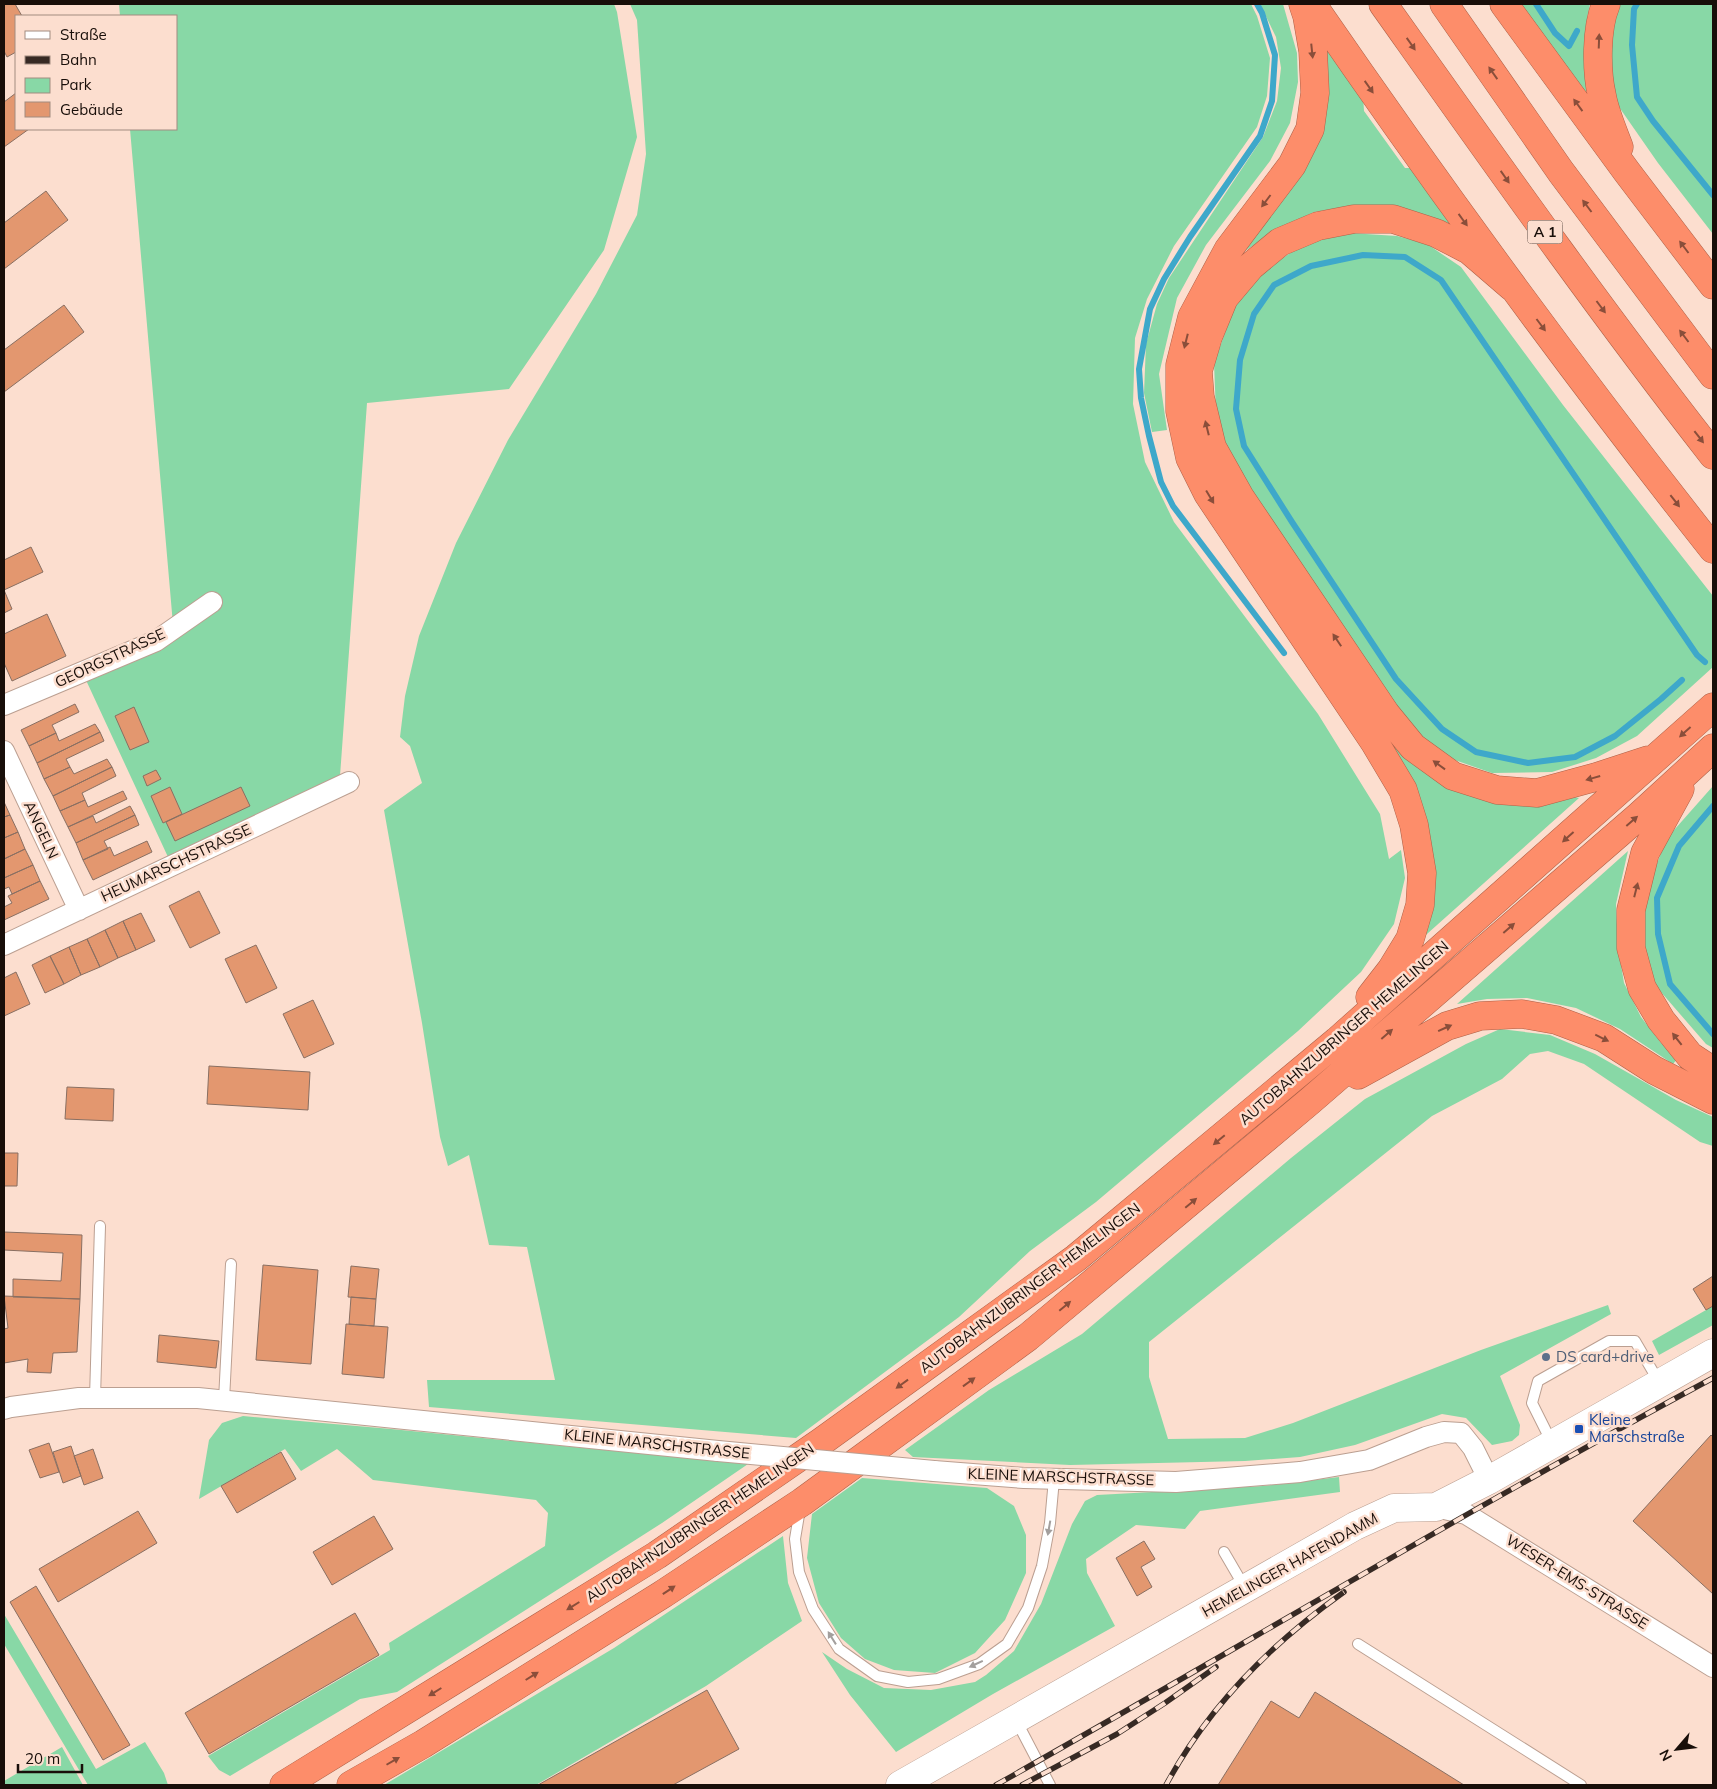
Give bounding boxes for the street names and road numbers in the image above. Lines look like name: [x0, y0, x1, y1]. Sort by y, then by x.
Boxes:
road number: A 1: [1528, 220, 1562, 243]
street label: GEORGSTRASSE: [52, 624, 168, 691]
street label: ANGELN: [20, 798, 63, 862]
street label: HEUMARSCHSTRASSE: [98, 819, 254, 906]
street label: AUTOBAHNZUBRINGER HEMELINGEN: [1235, 936, 1452, 1129]
street label: AUTOBAHNZUBRINGER HEMELINGEN: [916, 1198, 1144, 1377]
street label: KLEINE MARSCHSTRASSE: [563, 1424, 751, 1463]
street label: AUTOBAHNZUBRINGER HEMELINGEN: [582, 1439, 818, 1606]
street label: KLEINE MARSCHSTRASSE: [967, 1464, 1155, 1489]
street label: HEMELINGER HAFENDAMM: [1199, 1508, 1381, 1621]
street label: WESER-EMS-STRASSE: [1503, 1530, 1652, 1633]

